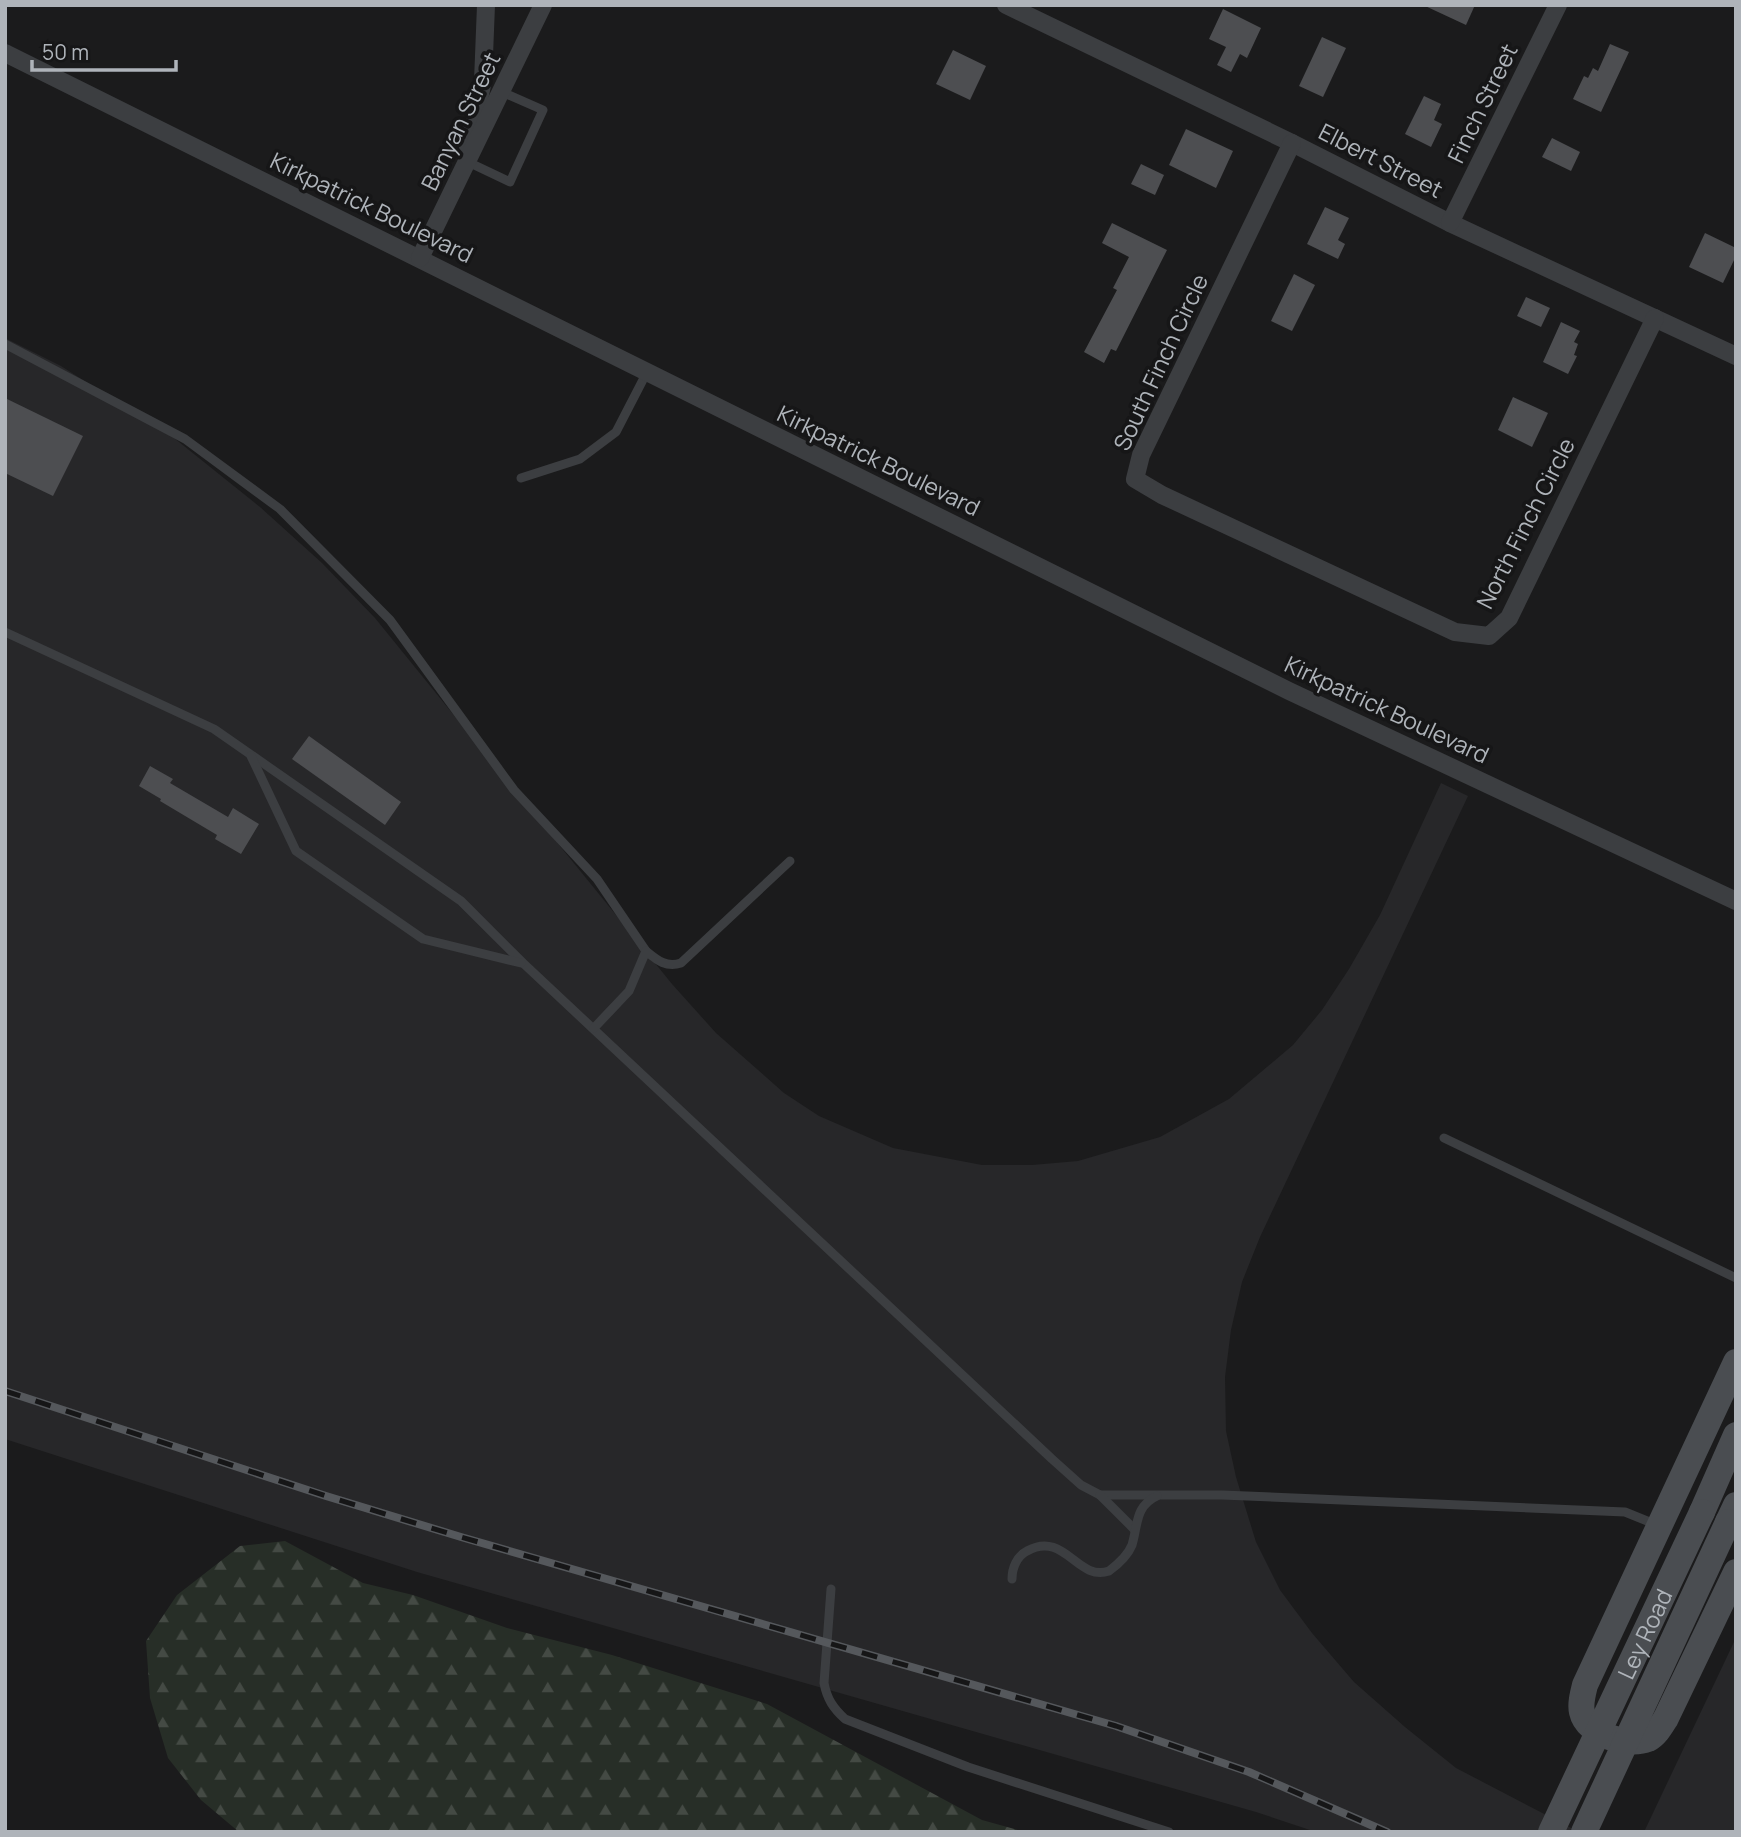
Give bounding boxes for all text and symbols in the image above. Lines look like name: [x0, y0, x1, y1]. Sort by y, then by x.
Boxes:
scale bar: [32, 28, 175, 72]
text: 50 m: [42, 38, 89, 66]
street label: Finch Street: [1439, 38, 1525, 168]
street label: Banyan Street: [413, 46, 507, 196]
street label: Elbert Street: [1314, 115, 1448, 205]
street label: Kirkpatrick Boulevard: [265, 144, 479, 270]
street label: South Finch Circle: [1105, 268, 1215, 456]
street label: Kirkpatrick Boulevard: [772, 397, 986, 523]
street label: North Finch Circle: [1468, 432, 1582, 614]
street label: Kirkpatrick Boulevard: [1280, 648, 1494, 770]
street label: Ley Road: [1609, 1584, 1679, 1684]

